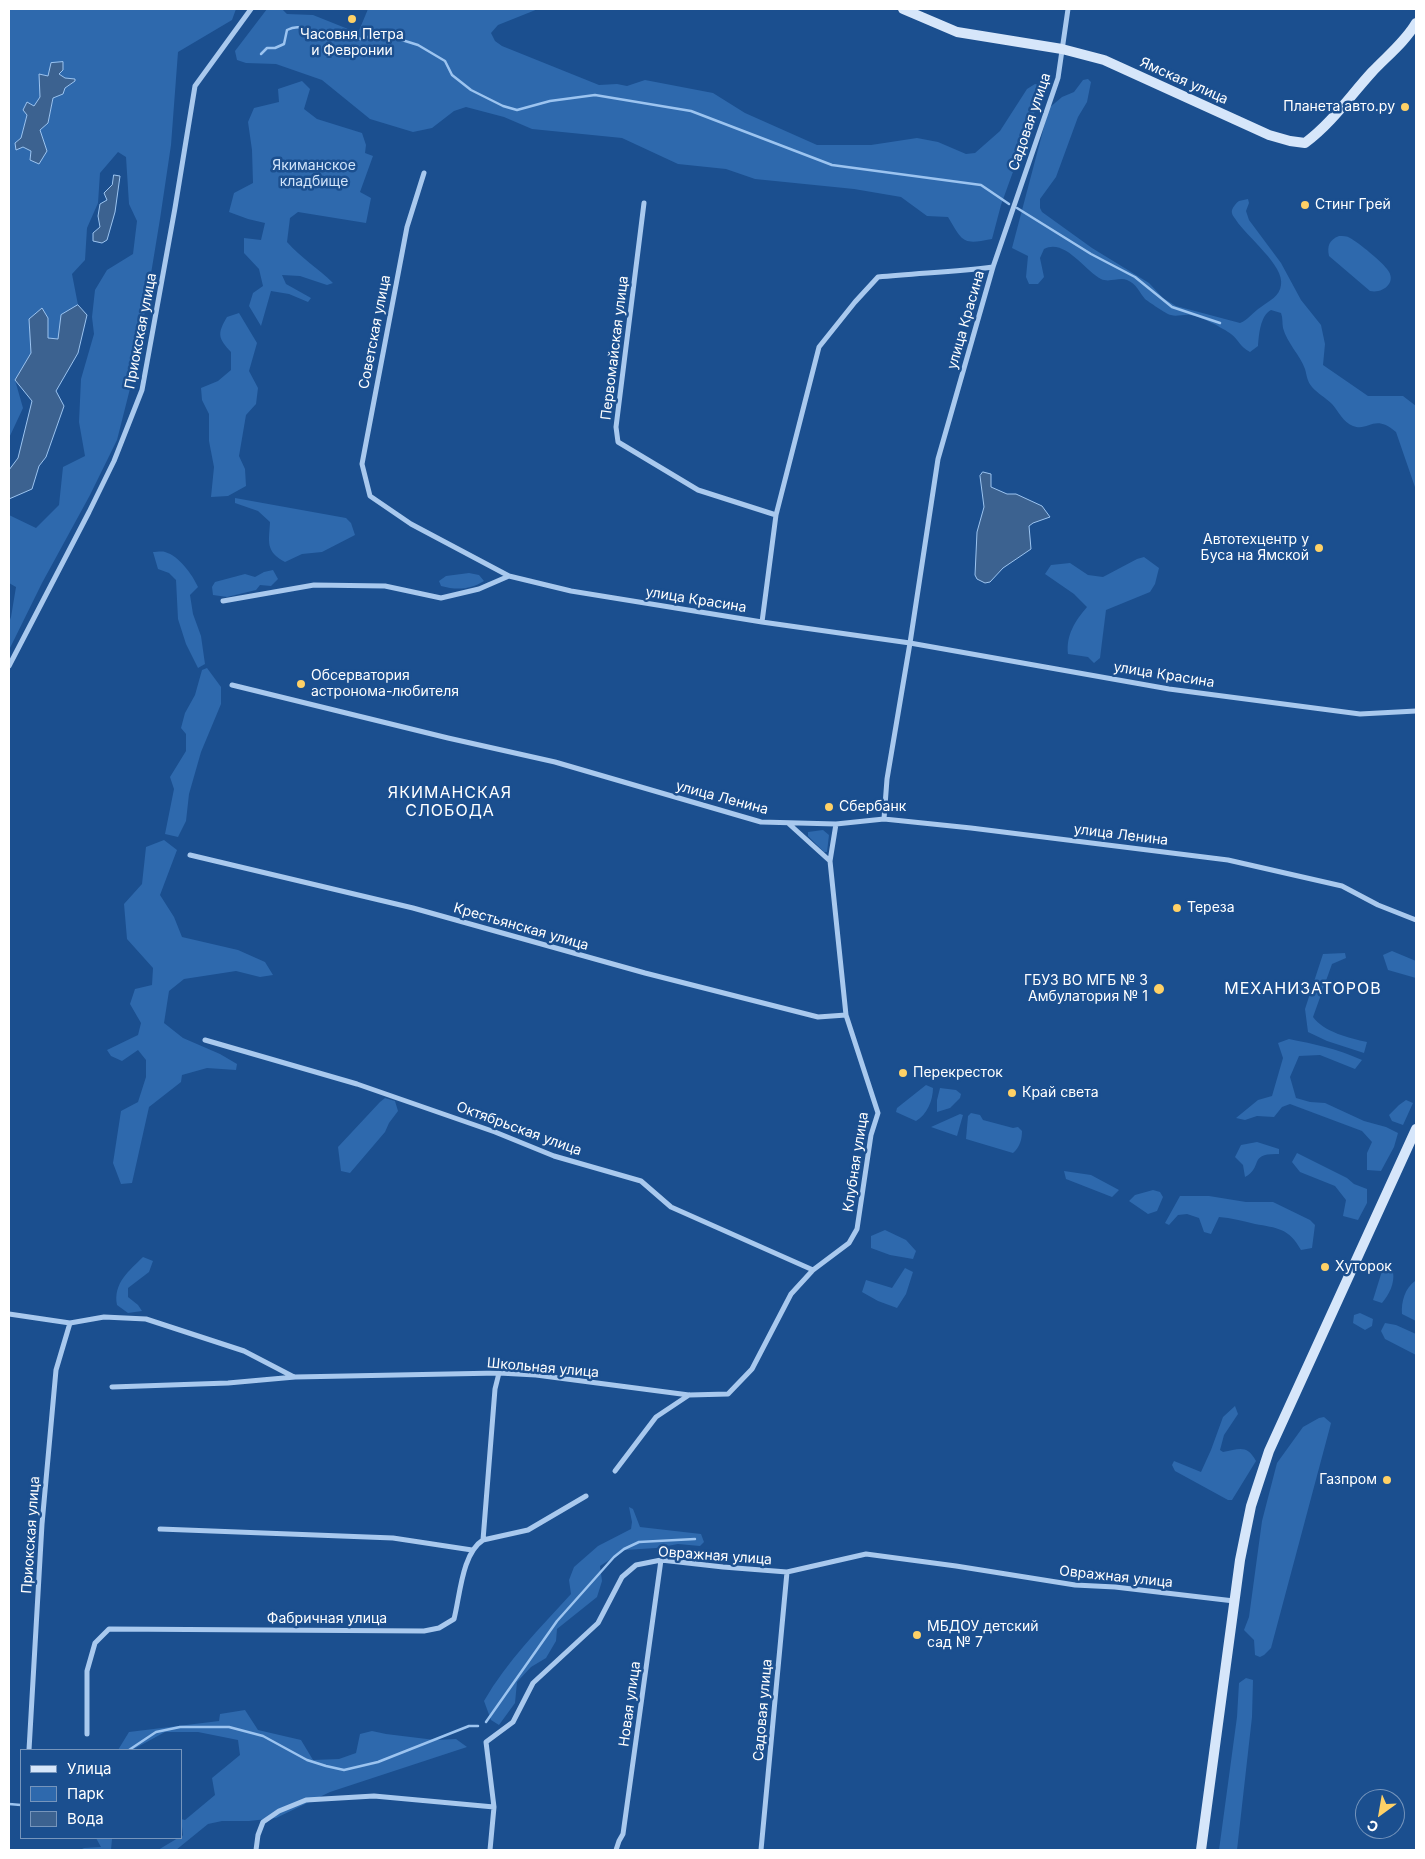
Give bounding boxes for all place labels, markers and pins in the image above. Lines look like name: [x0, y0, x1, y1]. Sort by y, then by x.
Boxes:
marker: Часовня Петра и Февронии: [346, 13, 358, 25]
place label: Часовня Петра и Февронии: [300, 27, 404, 59]
place label: Планета авто.ру: [1283, 99, 1395, 115]
marker: Планета авто.ру: [1399, 101, 1411, 113]
place label: Стинг Грей: [1315, 197, 1391, 213]
marker: Стинг Грей: [1299, 199, 1311, 211]
place label: Автотехцентр у Буса на Ямской: [1201, 532, 1309, 564]
marker: Автотехцентр у Буса на Ямской: [1313, 542, 1325, 554]
place label: Обсерватория астронома-любителя: [311, 668, 459, 700]
marker: Обсерватория астронома-любителя: [295, 678, 307, 690]
place label: Сбербанк: [839, 799, 906, 815]
marker: Сбербанк: [823, 801, 835, 813]
place label: Тереза: [1187, 900, 1235, 916]
marker: Тереза: [1171, 902, 1183, 914]
place label: ГБУЗ ВО МГБ № 3 Амбулатория № 1: [1024, 973, 1148, 1006]
marker: ГБУЗ ВО МГБ № 3 Амбулатория № 1: [1152, 982, 1166, 996]
place label: Перекресток: [913, 1065, 1003, 1081]
marker: Перекресток: [897, 1067, 909, 1079]
place label: Край света: [1022, 1085, 1099, 1101]
marker: Край света: [1006, 1087, 1018, 1099]
place label: Хуторок: [1335, 1259, 1392, 1275]
marker: Хуторок: [1319, 1261, 1331, 1273]
place label: Газпром: [1319, 1472, 1377, 1488]
marker: Газпром: [1381, 1474, 1393, 1486]
place label: МБДОУ детский сад № 7: [927, 1619, 1039, 1651]
marker: МБДОУ детский сад № 7: [911, 1629, 923, 1641]

